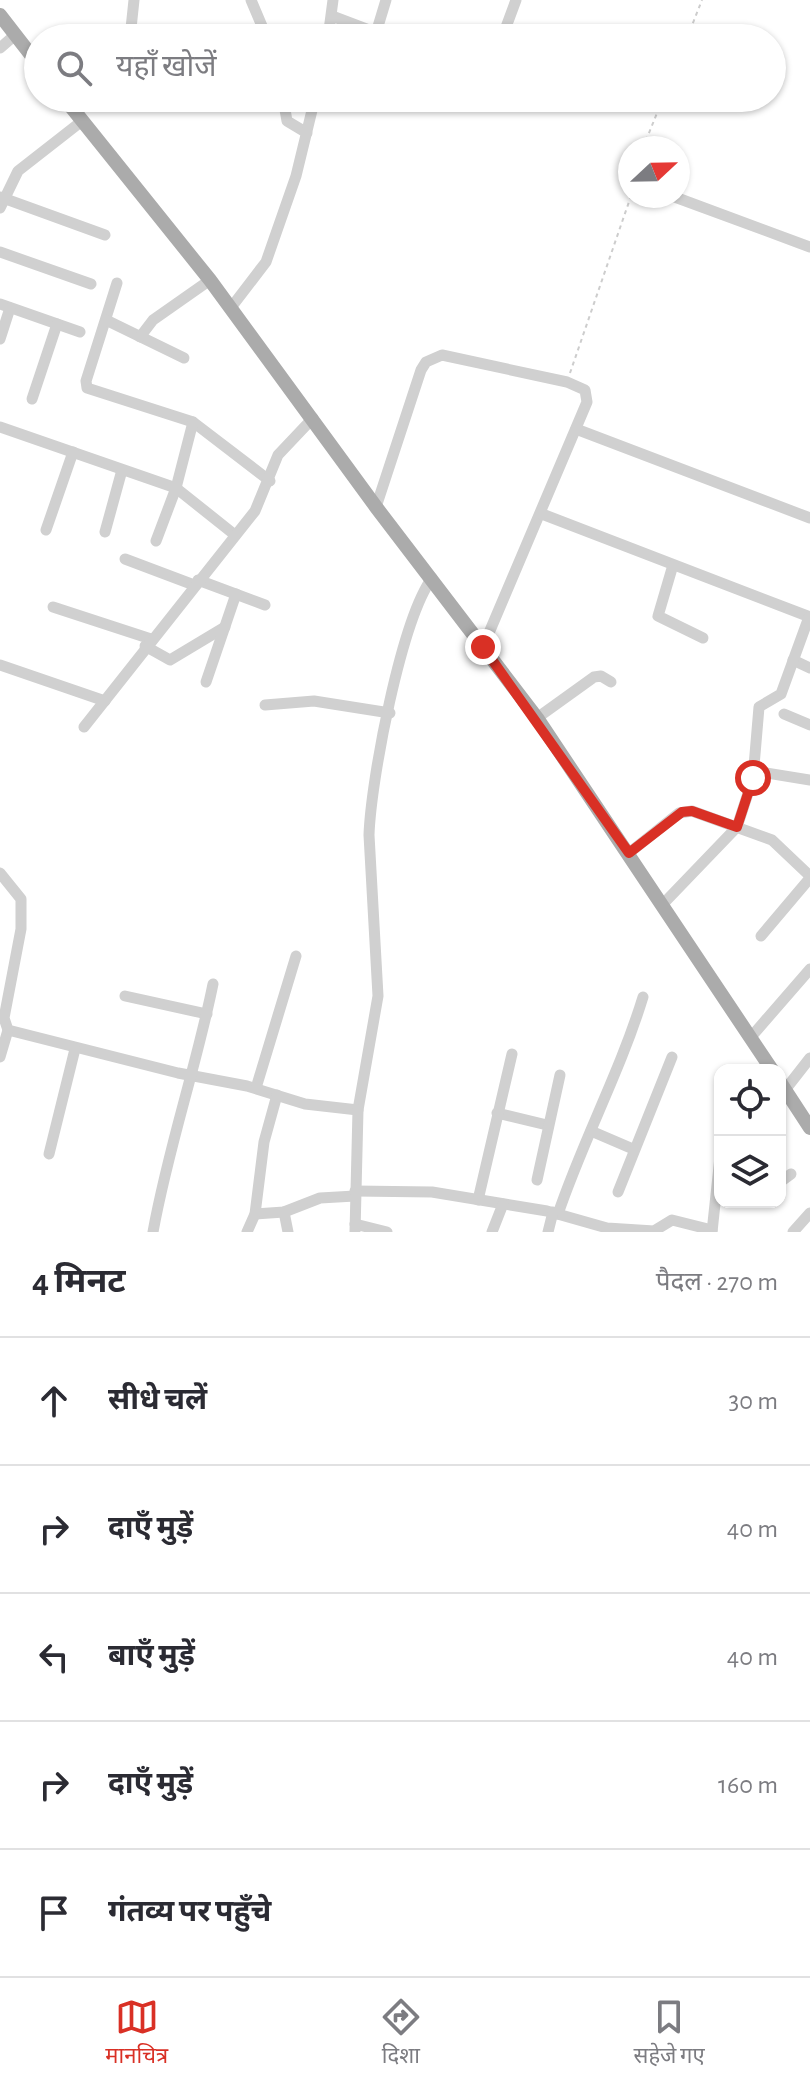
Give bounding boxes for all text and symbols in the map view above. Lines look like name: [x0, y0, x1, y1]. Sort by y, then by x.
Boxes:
search box: [24, 24, 786, 112]
icon: search: [52, 46, 96, 90]
text: यहाँ खोजें: [116, 52, 217, 82]
north arrow: [618, 136, 690, 208]
route end: [465, 629, 501, 665]
route start: [735, 760, 771, 796]
map controls: [714, 1064, 786, 1208]
button: locate: [714, 1064, 786, 1136]
button: layers: [714, 1136, 786, 1208]
text: 4 मिनट: [32, 1265, 126, 1299]
text: पैदल · 270 m: [656, 1269, 778, 1295]
icon: ahead: [32, 1379, 76, 1423]
text: सीधे चलें: [108, 1385, 207, 1415]
text: 30 m: [728, 1388, 778, 1414]
icon: right: [32, 1507, 76, 1551]
text: दाएँ मुड़ें: [108, 1513, 193, 1543]
text: 40 m: [727, 1516, 778, 1542]
icon: left: [32, 1635, 76, 1679]
text: बाएँ मुड़ें: [108, 1641, 195, 1671]
text: 40 m: [727, 1644, 778, 1670]
icon: right: [32, 1763, 76, 1807]
text: दाएँ मुड़ें: [108, 1769, 193, 1799]
text: 160 m: [718, 1772, 778, 1798]
icon: arrive: [32, 1891, 76, 1935]
text: गंतव्य पर पहुँचे: [108, 1897, 271, 1927]
tab: मानचित्र: [105, 1995, 168, 2072]
tab: दिशा: [379, 1995, 423, 2072]
tab: सहेजे गए: [634, 1995, 705, 2072]

